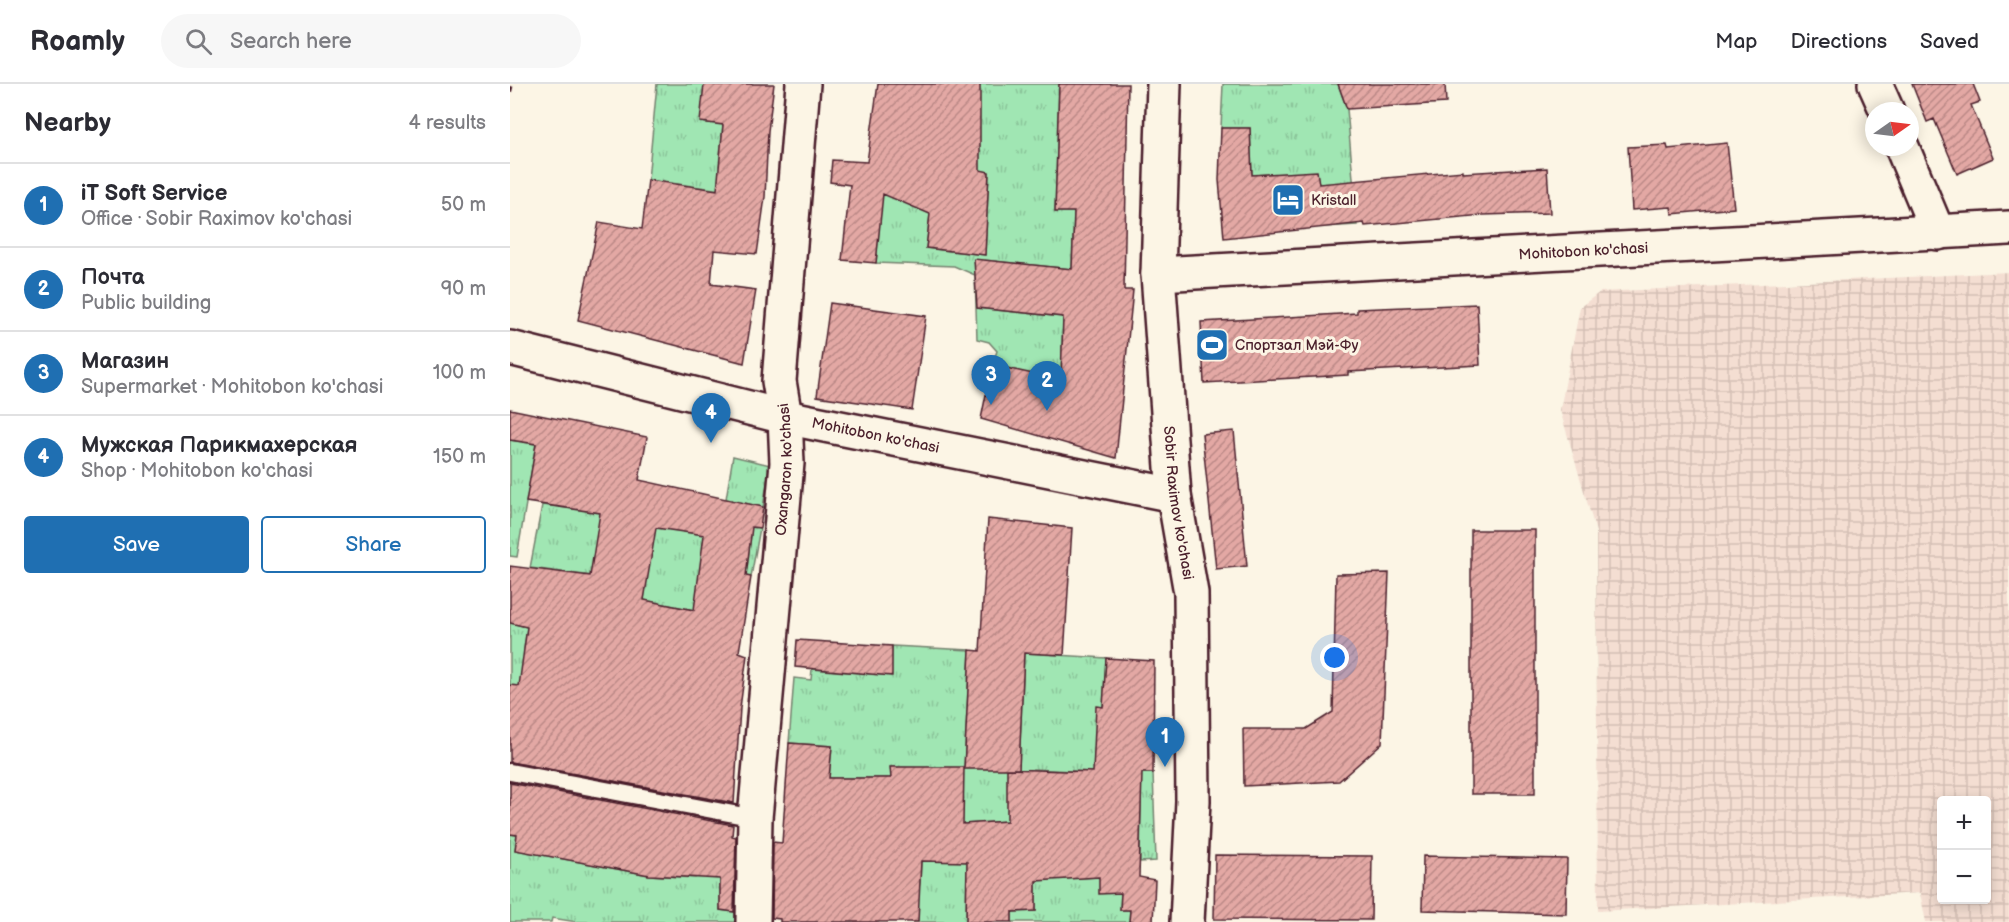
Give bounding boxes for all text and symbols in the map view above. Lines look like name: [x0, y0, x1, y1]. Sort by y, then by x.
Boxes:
search box: [161, 14, 581, 68]
text: Roamly: [30, 25, 125, 58]
icon: search: [182, 25, 215, 58]
text: Search here: [230, 28, 352, 55]
text: Map: [1715, 29, 1758, 54]
text: Directions: [1791, 29, 1887, 54]
text: Saved: [1920, 29, 1979, 54]
north arrow: [1865, 102, 1919, 156]
text: Nearby: [24, 108, 111, 139]
text: 4 results: [408, 111, 486, 135]
text: iT Soft Service: [81, 180, 227, 207]
hotel icon: Kristall: [1270, 182, 1306, 218]
place label: Kristall: [1311, 191, 1356, 210]
text: 1: [39, 193, 48, 217]
text: 50 m: [441, 193, 486, 217]
text: Office · Sobir Raximov ko'chasi: [81, 207, 352, 231]
street label: Mohitobon ko'chasi: [1518, 239, 1649, 264]
text: Почта: [81, 264, 145, 291]
text: 2: [38, 277, 49, 301]
text: 90 m: [441, 277, 486, 301]
text: Public building: [81, 291, 211, 315]
sports icon: Спортзал Мэй-Фу: [1194, 327, 1230, 363]
place label: Спортзал Мэй-Фу: [1235, 336, 1358, 355]
text: Магазин: [81, 348, 169, 375]
pin: 3: [972, 356, 1010, 405]
text: 3: [38, 361, 49, 385]
text: 100 m: [433, 361, 486, 385]
pin: 2: [1028, 362, 1066, 411]
text: Supermarket · Mohitobon ko'chasi: [81, 375, 383, 399]
pin: 4: [692, 394, 730, 443]
street label: Oxangaron ko'chasi: [772, 402, 797, 536]
street label: Mohitobon ko'chasi: [810, 414, 941, 458]
street label: Sobir Raximov ko'chasi: [1159, 425, 1198, 581]
text: Мужская Парикмахерская: [81, 432, 357, 459]
text: 4: [38, 445, 49, 469]
text: 150 m: [433, 445, 486, 469]
text: Shop · Mohitobon ko'chasi: [81, 459, 313, 483]
button: Save: [24, 516, 249, 573]
button: Share: [261, 516, 486, 573]
your location: [1320, 643, 1349, 672]
pin: 1: [1146, 718, 1184, 767]
map controls: [1937, 796, 1991, 904]
button: +: [1937, 796, 1991, 850]
button: −: [1937, 850, 1991, 904]

